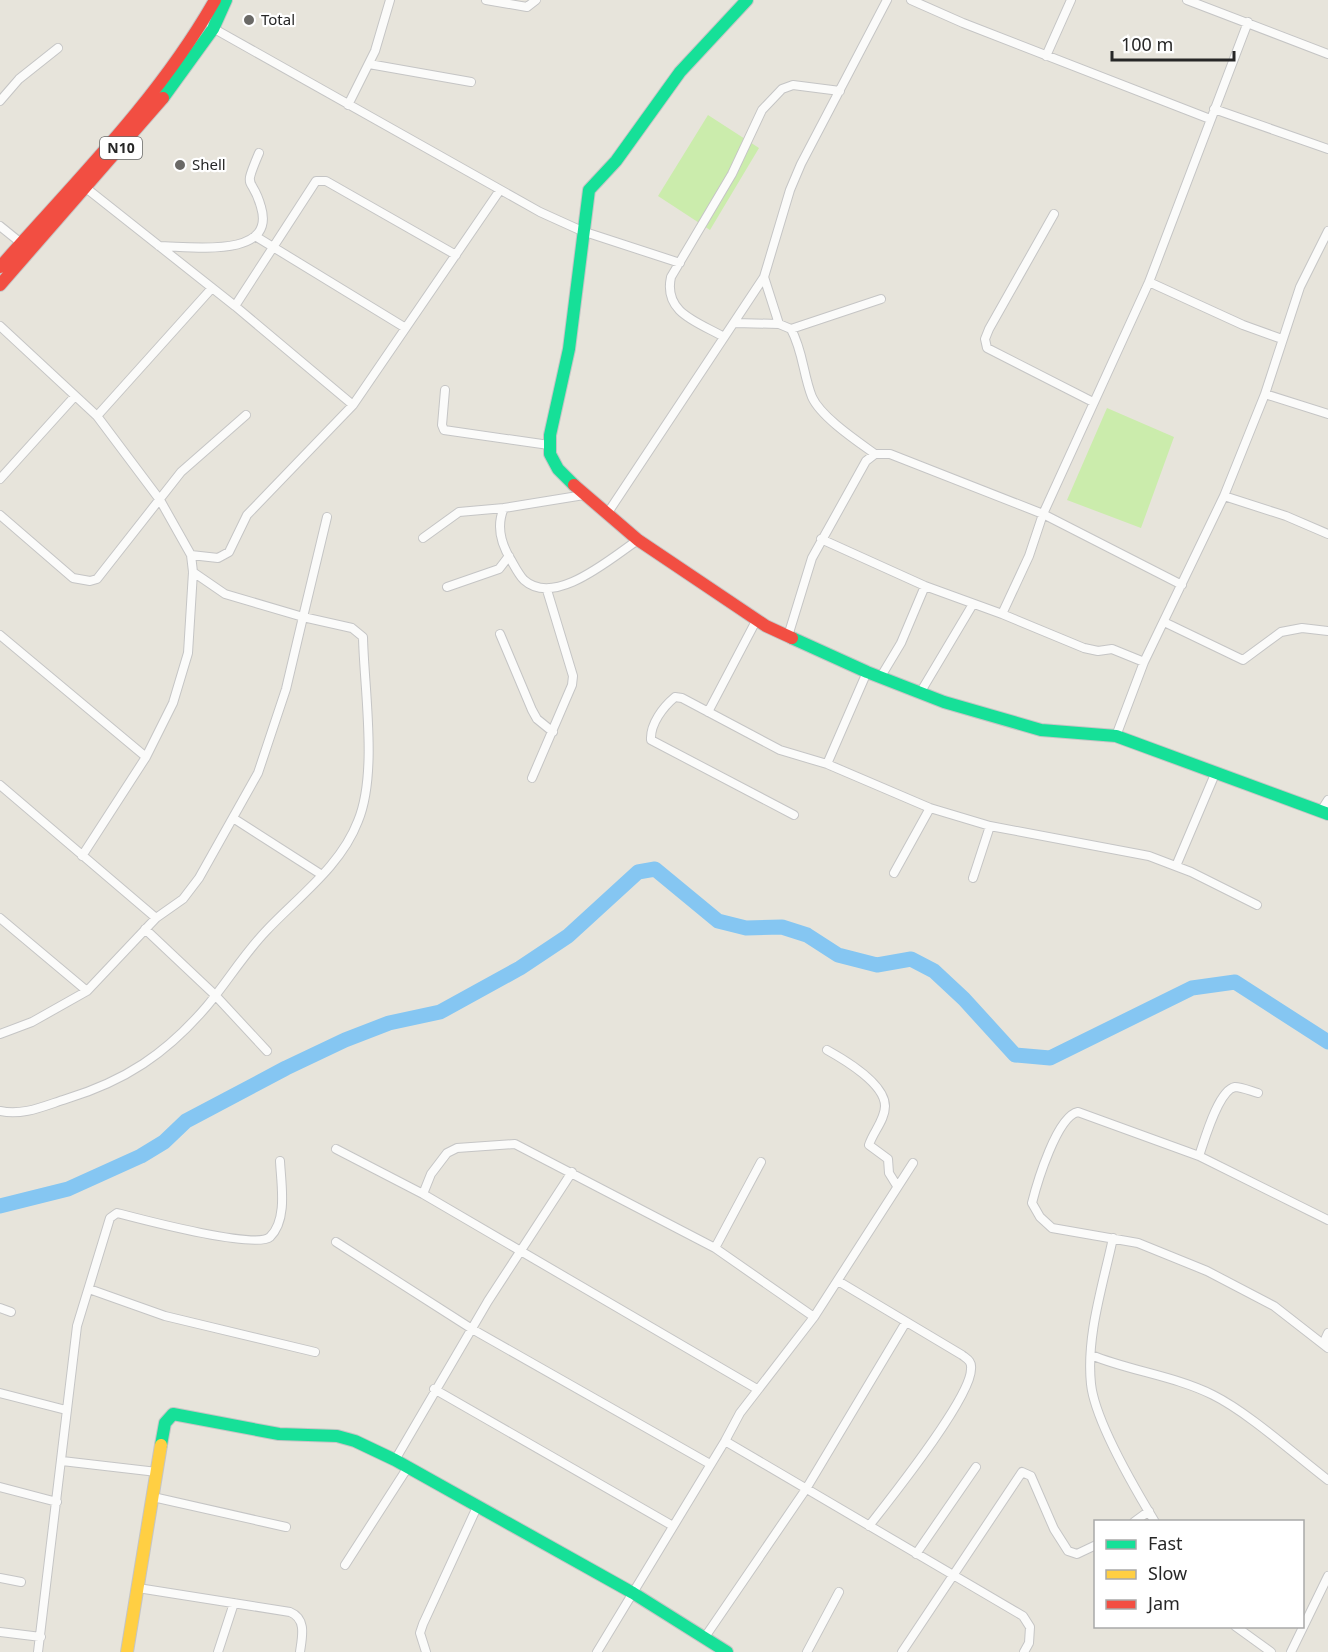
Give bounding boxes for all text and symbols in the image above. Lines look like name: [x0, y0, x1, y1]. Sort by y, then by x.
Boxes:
place label: Total: [261, 9, 295, 29]
marker: Total: [242, 13, 256, 27]
scale bar: [1112, 24, 1234, 62]
text: 100 m: [1121, 32, 1173, 56]
road number: N10: [100, 137, 142, 159]
place label: Shell: [192, 154, 226, 174]
marker: Shell: [173, 158, 187, 172]
legend: [1094, 1520, 1304, 1628]
text: Fast: [1148, 1531, 1183, 1555]
text: Slow: [1148, 1561, 1187, 1585]
text: Jam: [1146, 1591, 1180, 1615]

